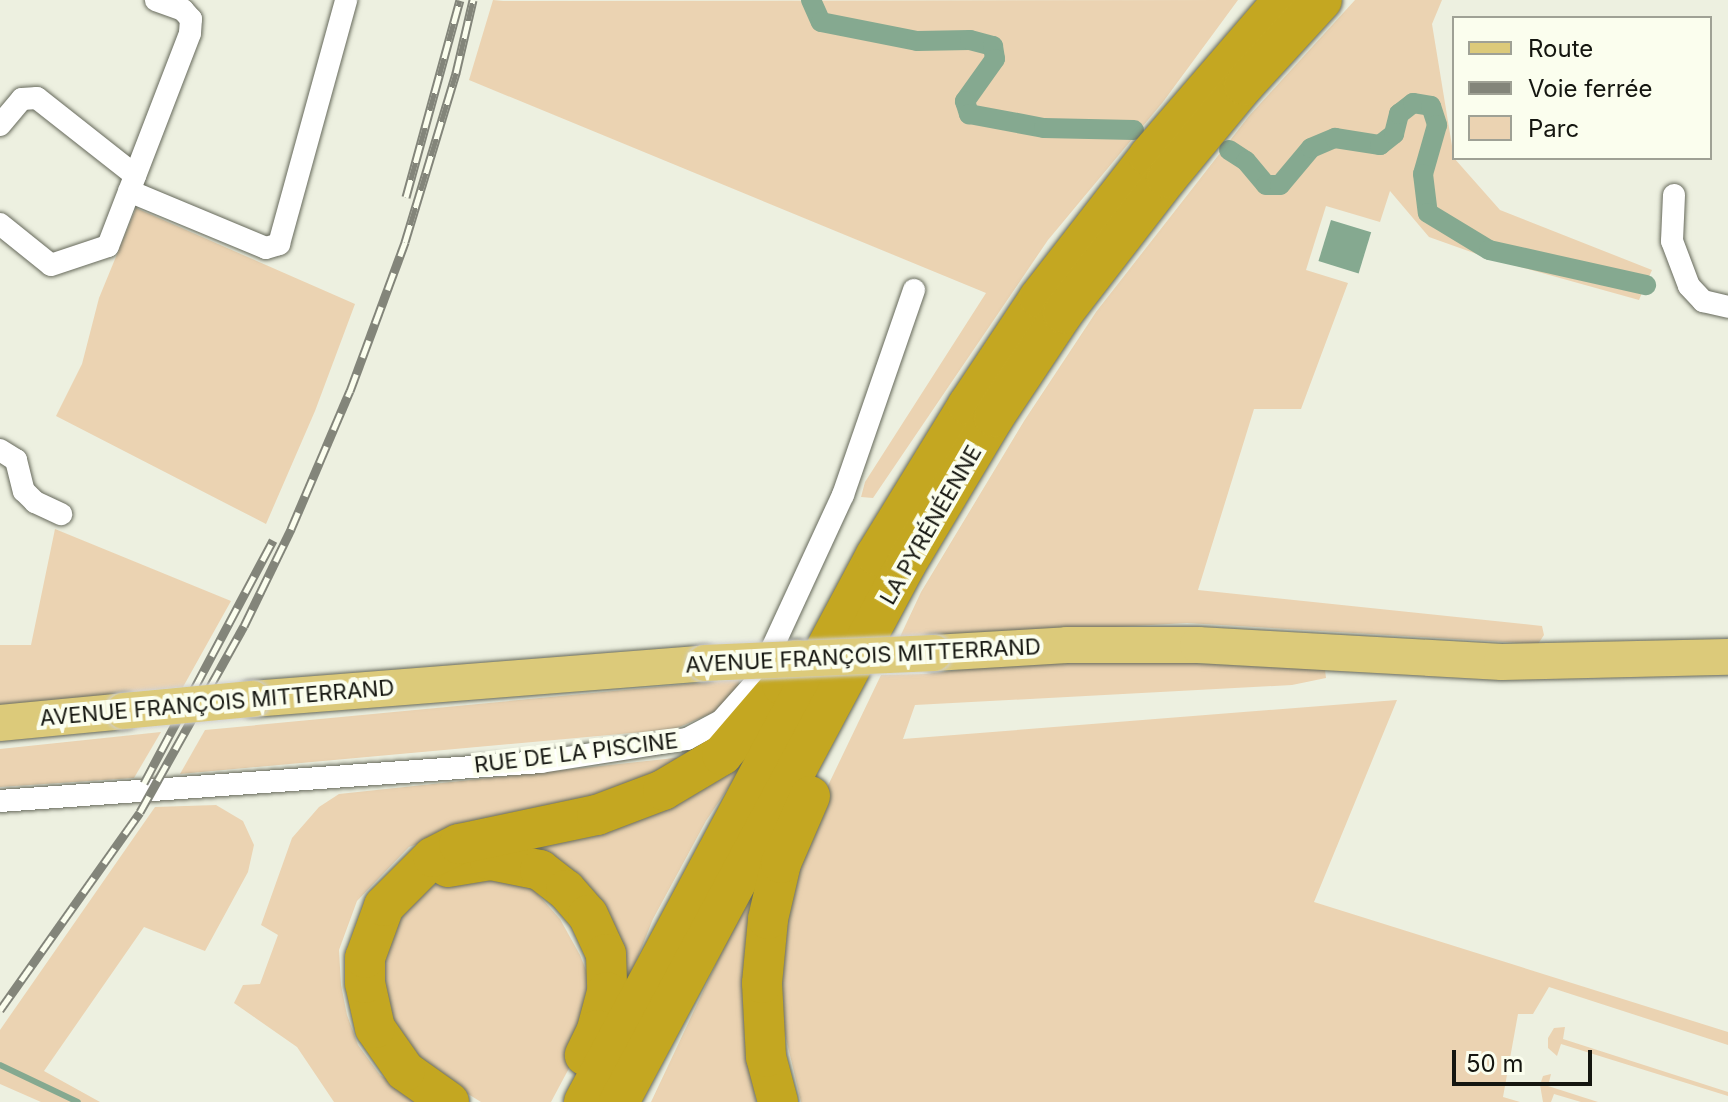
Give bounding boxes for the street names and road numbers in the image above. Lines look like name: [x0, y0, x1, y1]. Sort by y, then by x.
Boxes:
street label: LA PYRÉNÉENNE: [875, 441, 987, 609]
street label: AVENUE FRANÇOIS MITTERRAND: [685, 634, 1041, 678]
street label: AVENUE FRANÇOIS MITTERRAND: [39, 674, 395, 732]
street label: RUE DE LA PISCINE: [473, 727, 679, 779]

